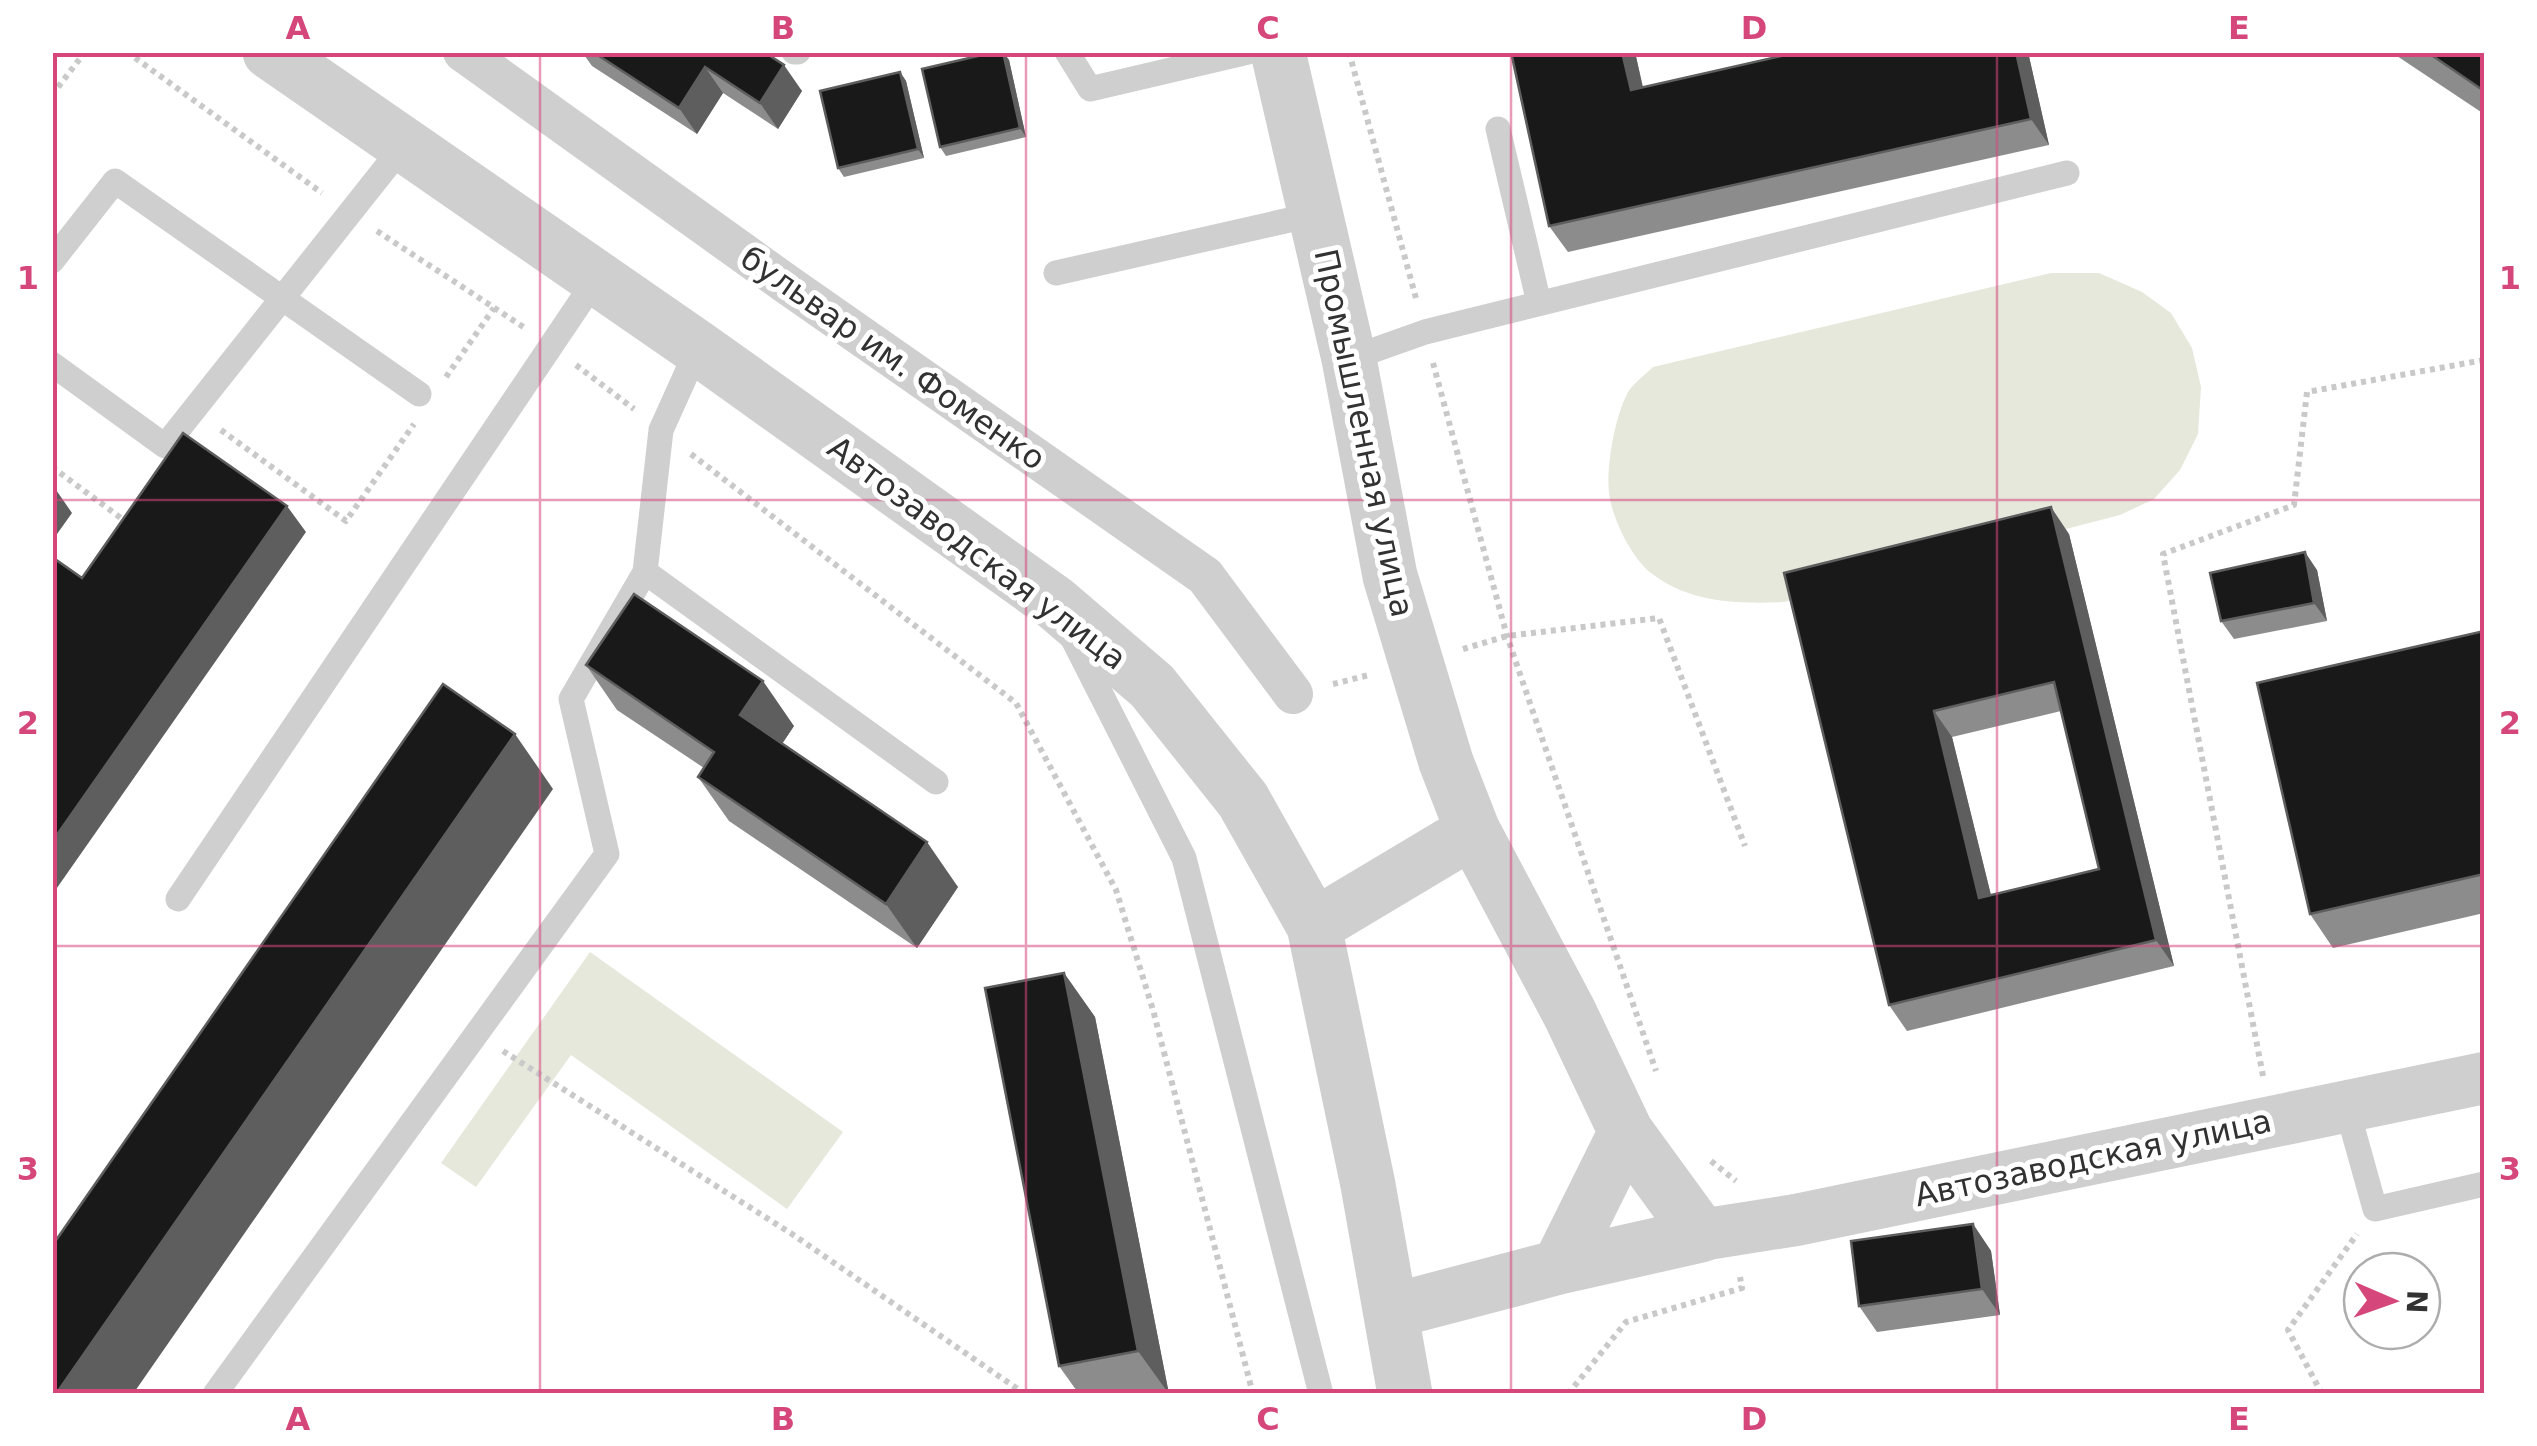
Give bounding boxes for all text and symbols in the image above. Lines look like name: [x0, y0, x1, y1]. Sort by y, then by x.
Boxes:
text: A: [286, 9, 311, 47]
text: B: [771, 9, 795, 47]
text: C: [1256, 9, 1280, 47]
text: D: [1741, 9, 1767, 47]
text: E: [2228, 9, 2250, 47]
street label: бульвар им. Фоменко: [733, 238, 1053, 478]
street label: Промышленная улица: [1306, 246, 1422, 620]
text: 1: [17, 259, 39, 297]
text: 1: [2499, 259, 2521, 297]
street label: Автозаводская улица: [820, 428, 1134, 678]
text: 2: [17, 704, 39, 742]
text: 2: [2499, 704, 2521, 742]
street label: Автозаводская улица: [1911, 1102, 2275, 1214]
text: 3: [17, 1150, 39, 1188]
text: 3: [2499, 1150, 2521, 1188]
north arrow: [2342, 1251, 2442, 1351]
text: N: [2400, 1290, 2433, 1314]
text: A: [286, 1400, 311, 1438]
text: B: [771, 1400, 795, 1438]
text: C: [1256, 1400, 1280, 1438]
text: D: [1741, 1400, 1767, 1438]
text: E: [2228, 1400, 2250, 1438]

